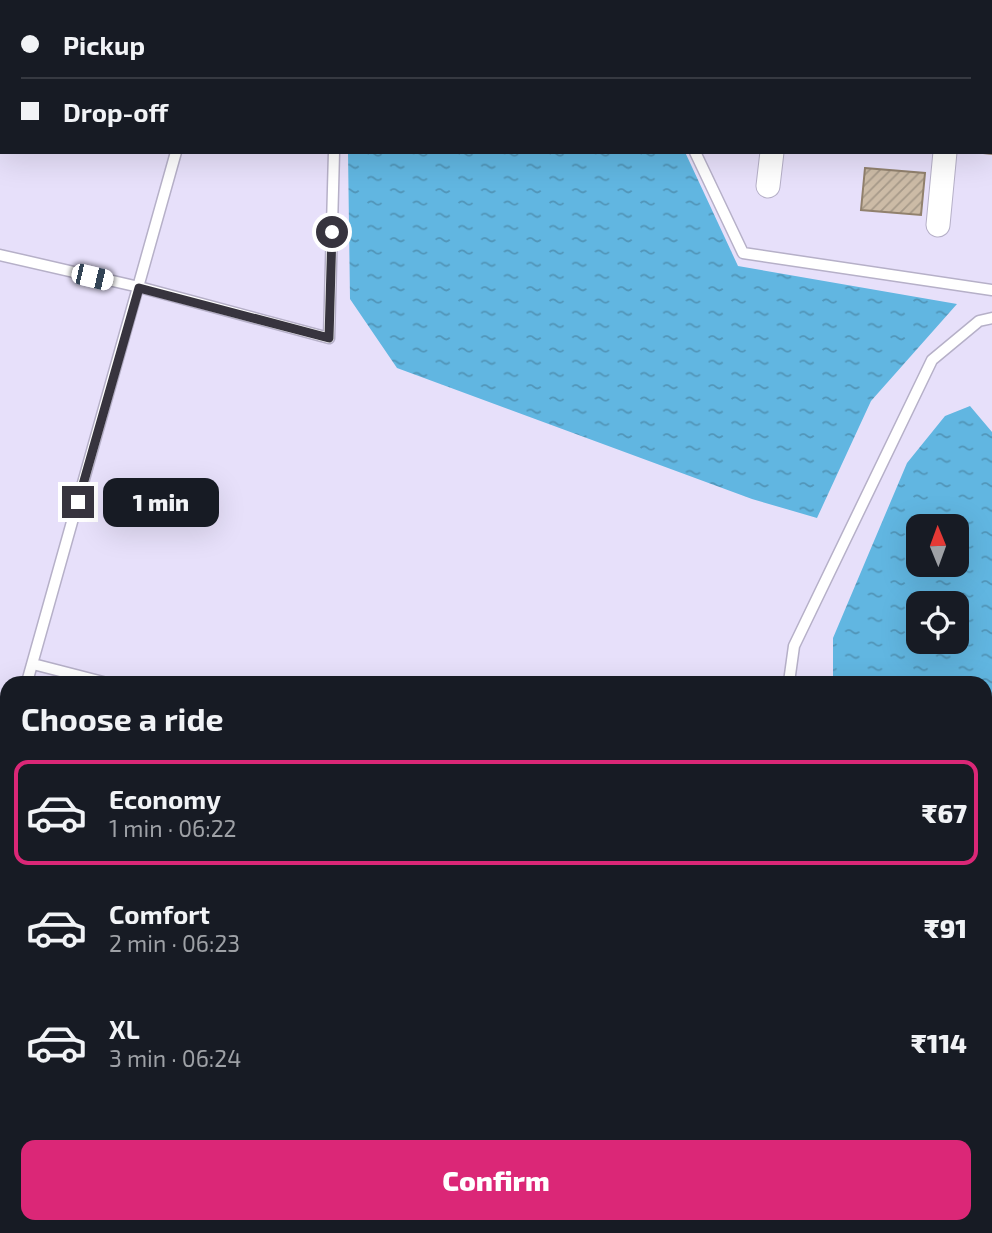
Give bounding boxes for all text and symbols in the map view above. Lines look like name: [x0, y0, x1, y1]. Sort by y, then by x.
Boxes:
text: Pickup: [63, 29, 145, 60]
text: Drop-off: [63, 96, 168, 127]
route start: [316, 216, 348, 248]
car: [70, 262, 115, 292]
callout: 1 min: [102, 477, 218, 526]
route end: [62, 486, 94, 518]
text: 1 min: [133, 488, 189, 516]
north arrow: [906, 514, 970, 578]
map controls: [906, 514, 969, 654]
button: locate: [906, 591, 969, 654]
text: Choose a ride: [21, 699, 224, 737]
icon: car: [25, 781, 88, 844]
text: Economy: [109, 783, 221, 814]
text: ₹67: [922, 797, 967, 828]
text: 1 min · 06:22: [109, 814, 237, 842]
icon: car: [25, 896, 88, 959]
text: Comfort: [109, 898, 210, 929]
text: ₹91: [924, 912, 967, 943]
text: 2 min · 06:23: [109, 929, 240, 957]
icon: car: [25, 1011, 88, 1074]
text: XL: [109, 1013, 140, 1044]
text: ₹114: [911, 1027, 967, 1058]
text: 3 min · 06:24: [109, 1044, 241, 1072]
button: Confirm: [21, 1140, 971, 1220]

